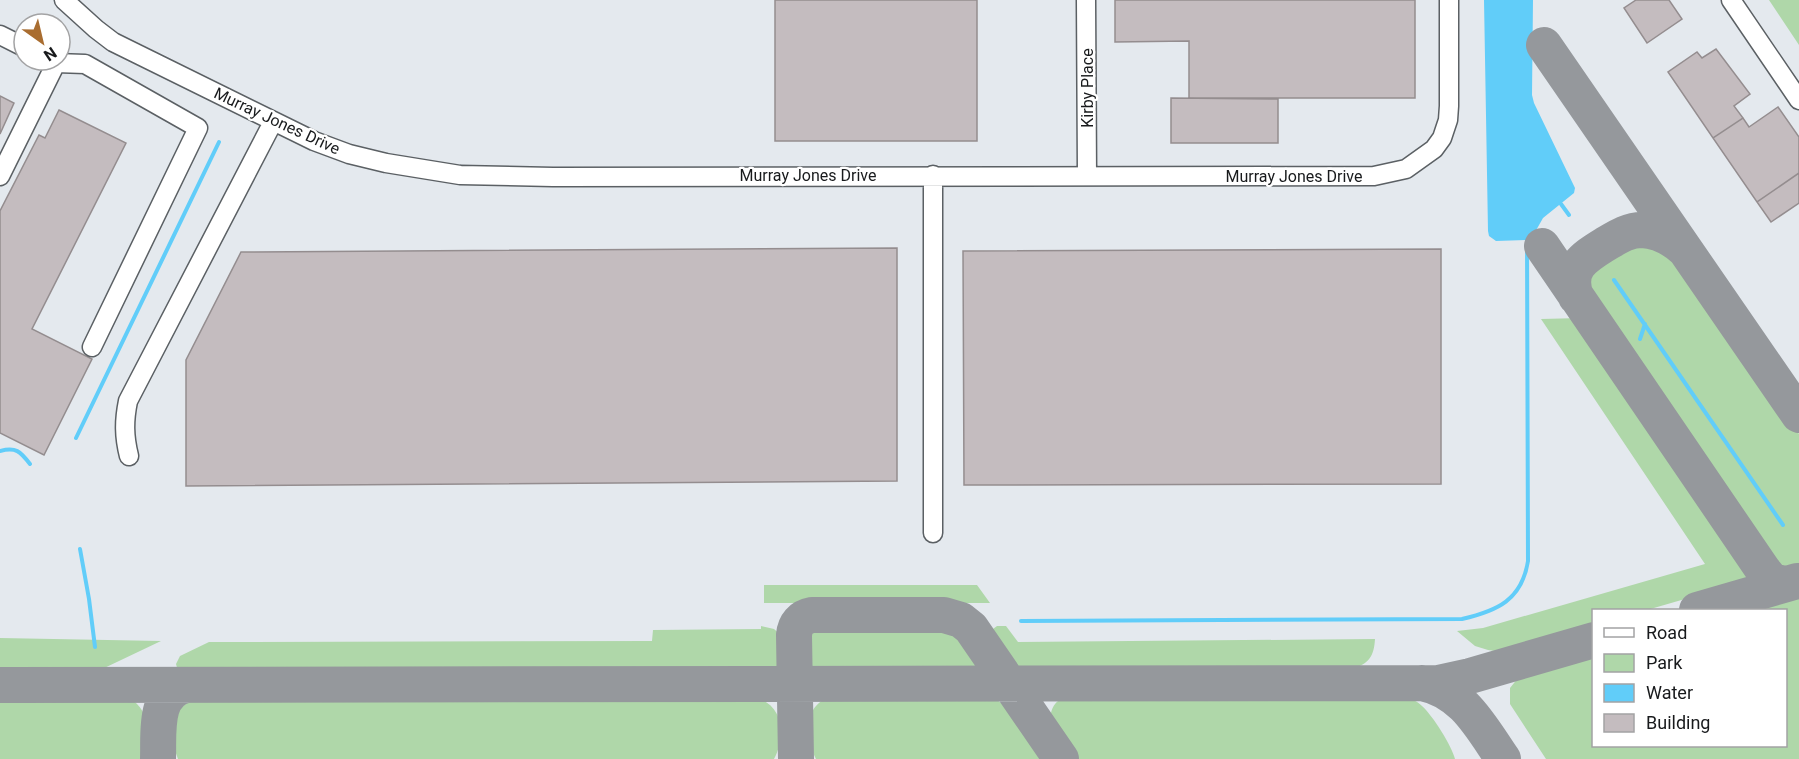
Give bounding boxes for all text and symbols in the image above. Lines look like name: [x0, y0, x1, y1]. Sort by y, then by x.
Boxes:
north arrow: [12, 12, 72, 72]
text: N: [40, 43, 60, 65]
street label: Kirby Place: [1078, 48, 1097, 128]
street label: Murray Jones Drive: [211, 83, 343, 159]
street label: Murray Jones Drive: [740, 166, 876, 185]
street label: Murray Jones Drive: [1226, 167, 1362, 186]
legend: [1592, 609, 1787, 747]
text: Road: [1646, 622, 1687, 643]
text: Park: [1646, 652, 1683, 673]
text: Water: [1646, 682, 1693, 703]
text: Building: [1646, 712, 1710, 733]

